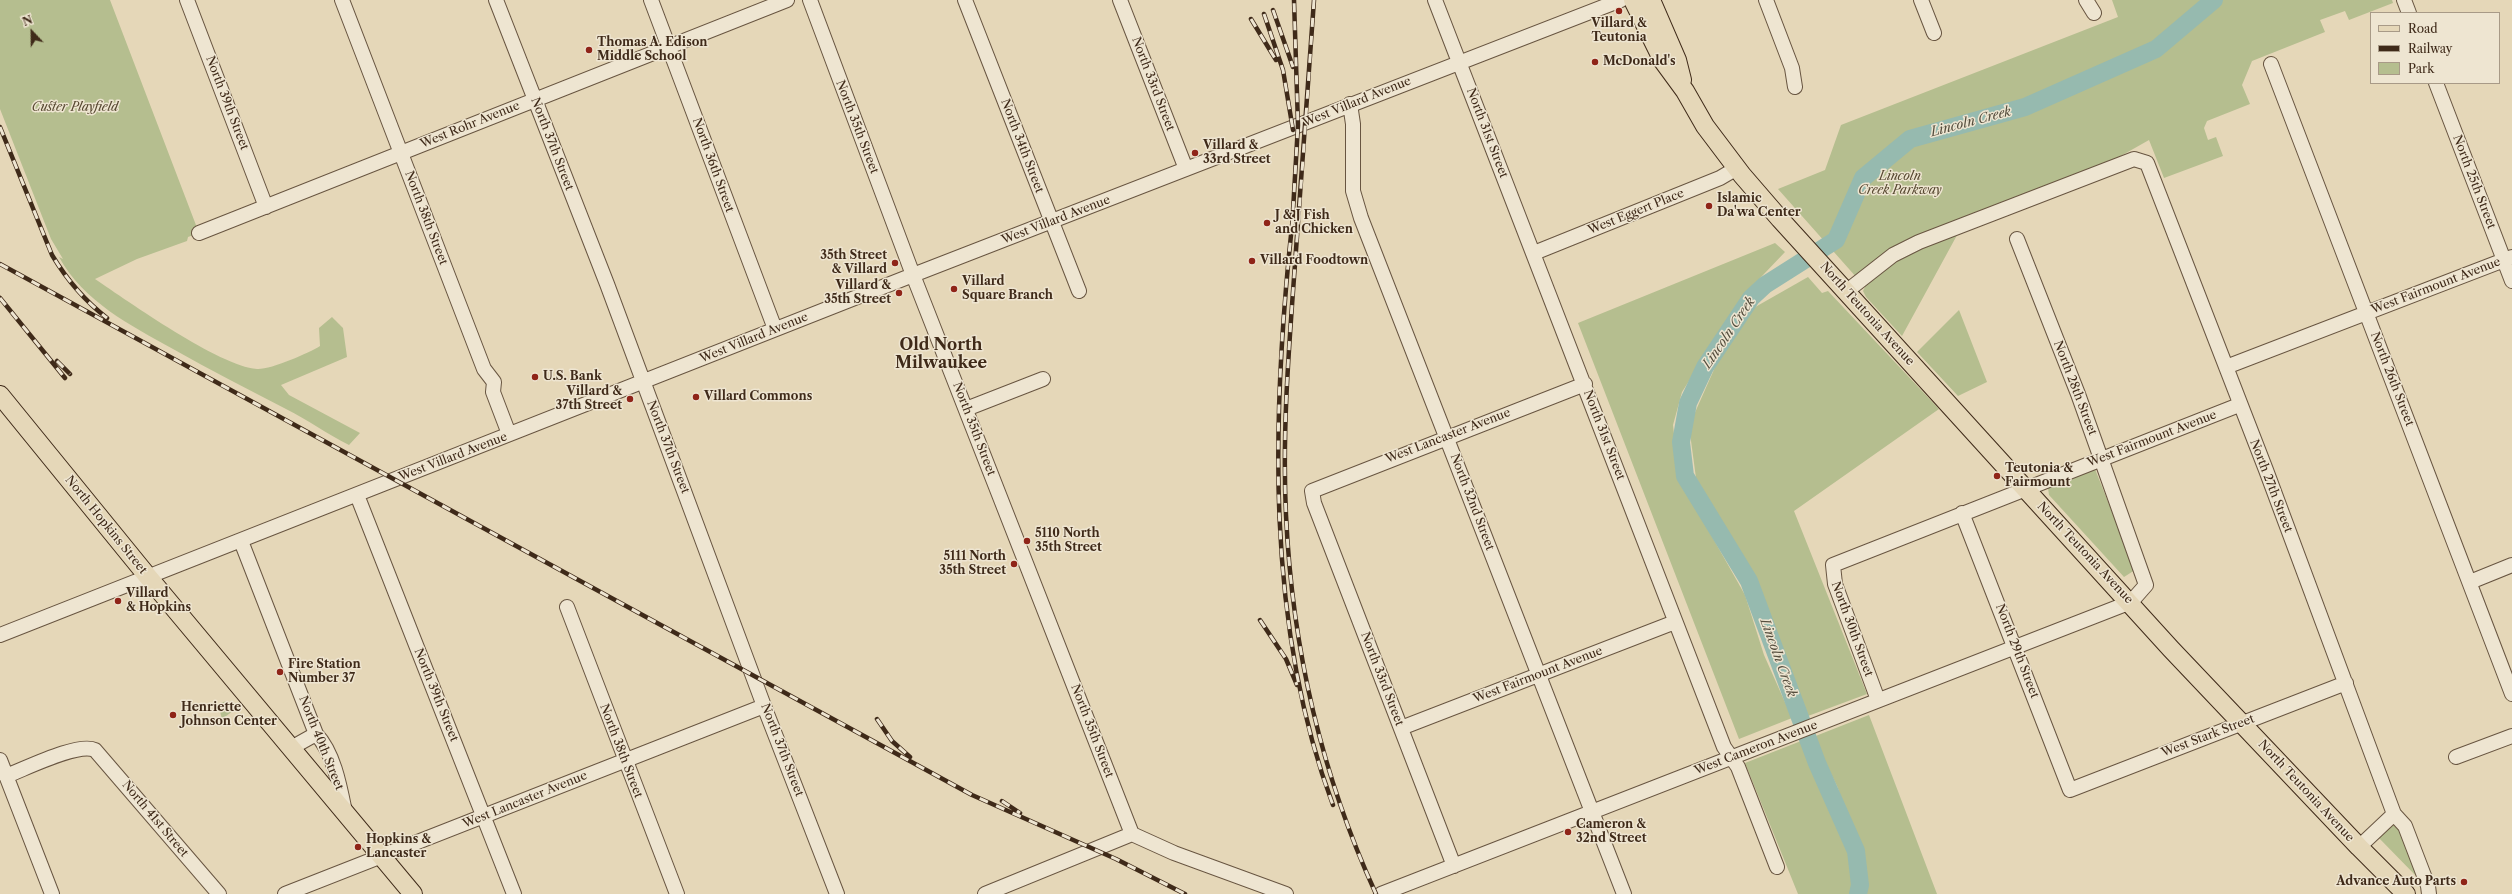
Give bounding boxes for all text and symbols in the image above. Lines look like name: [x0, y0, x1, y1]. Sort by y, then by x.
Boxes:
marker: Villard & Teutonia: [1614, 6, 1624, 16]
north arrow: [12, 12, 52, 52]
legend: [2370, 12, 2500, 84]
text: N: [20, 13, 35, 29]
place label: Villard & Teutonia: [1591, 17, 1647, 45]
text: Road: [2408, 21, 2438, 36]
street label: North 33rd Street: [1128, 35, 1178, 133]
place label: Thomas A. Edison Middle School: [597, 36, 708, 64]
text: Railway: [2408, 41, 2453, 56]
marker: Thomas A. Edison Middle School: [584, 45, 594, 55]
street label: North 39th Street: [202, 54, 252, 152]
place label: McDonald's: [1603, 55, 1676, 69]
marker: McDonald's: [1590, 57, 1600, 67]
text: Park: [2408, 61, 2434, 76]
street label: West Villard Avenue: [1301, 74, 1413, 130]
street label: North 35th Street: [833, 78, 881, 176]
street label: North 31st Street: [1463, 86, 1511, 180]
street label: North 37th Street: [528, 95, 576, 193]
street label: North 34th Street: [997, 97, 1047, 195]
street label: West Rohr Avenue: [418, 98, 522, 152]
park label: Custer Playfield: [32, 101, 118, 115]
water label: Lincoln Creek: [1929, 104, 2013, 140]
street label: North 36th Street: [689, 116, 737, 214]
street label: North 25th Street: [2449, 133, 2499, 231]
place label: Villard & 33rd Street: [1203, 139, 1271, 167]
marker: Villard & 33rd Street: [1190, 148, 1200, 158]
street label: North 38th Street: [401, 169, 451, 267]
park label: Lincoln Creek Parkway: [1858, 170, 1942, 198]
street label: West Eggert Place: [1586, 186, 1686, 238]
place label: Islamic Da'wa Center: [1717, 192, 1801, 220]
street label: West Villard Avenue: [1000, 193, 1112, 247]
marker: Islamic Da'wa Center: [1704, 201, 1714, 211]
place label: J & J Fish and Chicken: [1275, 209, 1353, 237]
marker: J & J Fish and Chicken: [1262, 218, 1272, 228]
place label: 35th Street & Villard: [820, 249, 887, 277]
place label: Villard Foodtown: [1260, 254, 1368, 268]
street label: West Fairmount Avenue: [2369, 255, 2503, 317]
marker: Villard Foodtown: [1247, 256, 1257, 266]
marker: 35th Street & Villard: [890, 258, 900, 268]
street label: North Teutonia Avenue: [1817, 259, 1917, 369]
place label: Villard Square Branch: [962, 275, 1053, 303]
place label: Villard & 35th Street: [824, 279, 891, 307]
marker: Villard Square Branch: [949, 284, 959, 294]
marker: Villard & 35th Street: [894, 288, 904, 298]
water label: Lincoln Creek: [1699, 294, 1759, 372]
street label: West Villard Avenue: [698, 310, 810, 366]
street label: North 26th Street: [2367, 330, 2417, 428]
district label: Old North Milwaukee: [895, 335, 987, 373]
street label: North 28th Street: [2050, 339, 2100, 437]
place label: U.S. Bank: [543, 370, 602, 384]
marker: U.S. Bank: [530, 372, 540, 382]
street label: North 35th Street: [950, 380, 998, 478]
place label: Villard & 37th Street: [556, 385, 622, 413]
street label: North 31st Street: [1580, 388, 1628, 482]
place label: Villard Commons: [704, 390, 812, 404]
marker: Villard Commons: [691, 392, 701, 402]
marker: Villard & 37th Street: [625, 394, 635, 404]
street label: North 37th Street: [644, 398, 692, 496]
street label: West Lancaster Avenue: [1383, 405, 1513, 467]
street label: West Fairmount Avenue: [2085, 408, 2219, 470]
street label: West Villard Avenue: [397, 430, 509, 484]
street label: North 27th Street: [2247, 437, 2295, 535]
street label: North 32nd Street: [1447, 452, 1497, 552]
place label: Teutonia & Fairmount: [2005, 462, 2073, 490]
marker: Teutonia & Fairmount: [1992, 471, 2002, 481]
street label: North Hopkins Street: [62, 473, 150, 577]
street label: North Teutonia Avenue: [2034, 499, 2136, 607]
place label: 5110 North 35th Street: [1035, 527, 1102, 555]
marker: 5110 North 35th Street: [1022, 536, 1032, 546]
place label: 5111 North 35th Street: [939, 550, 1006, 578]
marker: 5111 North 35th Street: [1009, 559, 1019, 569]
street label: North 30th Street: [1828, 579, 1876, 679]
place label: Villard & Hopkins: [126, 587, 191, 615]
marker: Villard & Hopkins: [113, 596, 123, 606]
street label: North 29th Street: [1992, 602, 2042, 700]
water label: Lincoln Creek: [1757, 617, 1799, 699]
street label: North 33rd Street: [1357, 630, 1407, 728]
street label: West Fairmount Avenue: [1471, 644, 1605, 706]
street label: North 39th Street: [411, 646, 461, 744]
place label: Fire Station Number 37: [288, 658, 361, 686]
marker: Fire Station Number 37: [275, 667, 285, 677]
street label: North 35th Street: [1068, 682, 1116, 780]
street label: North 40th Street: [296, 694, 346, 792]
place label: Henriette Johnson Center: [181, 701, 277, 729]
street label: North 37th Street: [758, 701, 806, 799]
street label: North 38th Street: [596, 702, 646, 800]
marker: Henriette Johnson Center: [168, 710, 178, 720]
street label: West Stark Street: [2159, 712, 2257, 760]
street label: West Cameron Avenue: [1692, 718, 1820, 778]
street label: North Teutonia Avenue: [2255, 737, 2357, 845]
street label: West Lancaster Avenue: [461, 768, 589, 832]
street label: North 41st Street: [119, 778, 191, 860]
place label: Cameron & 32nd Street: [1576, 818, 1646, 846]
marker: Cameron & 32nd Street: [1563, 827, 1573, 837]
place label: Hopkins & Lancaster: [366, 833, 431, 861]
marker: Hopkins & Lancaster: [353, 842, 363, 852]
place label: Advance Auto Parts: [2336, 875, 2456, 889]
marker: Advance Auto Parts: [2459, 877, 2469, 887]

